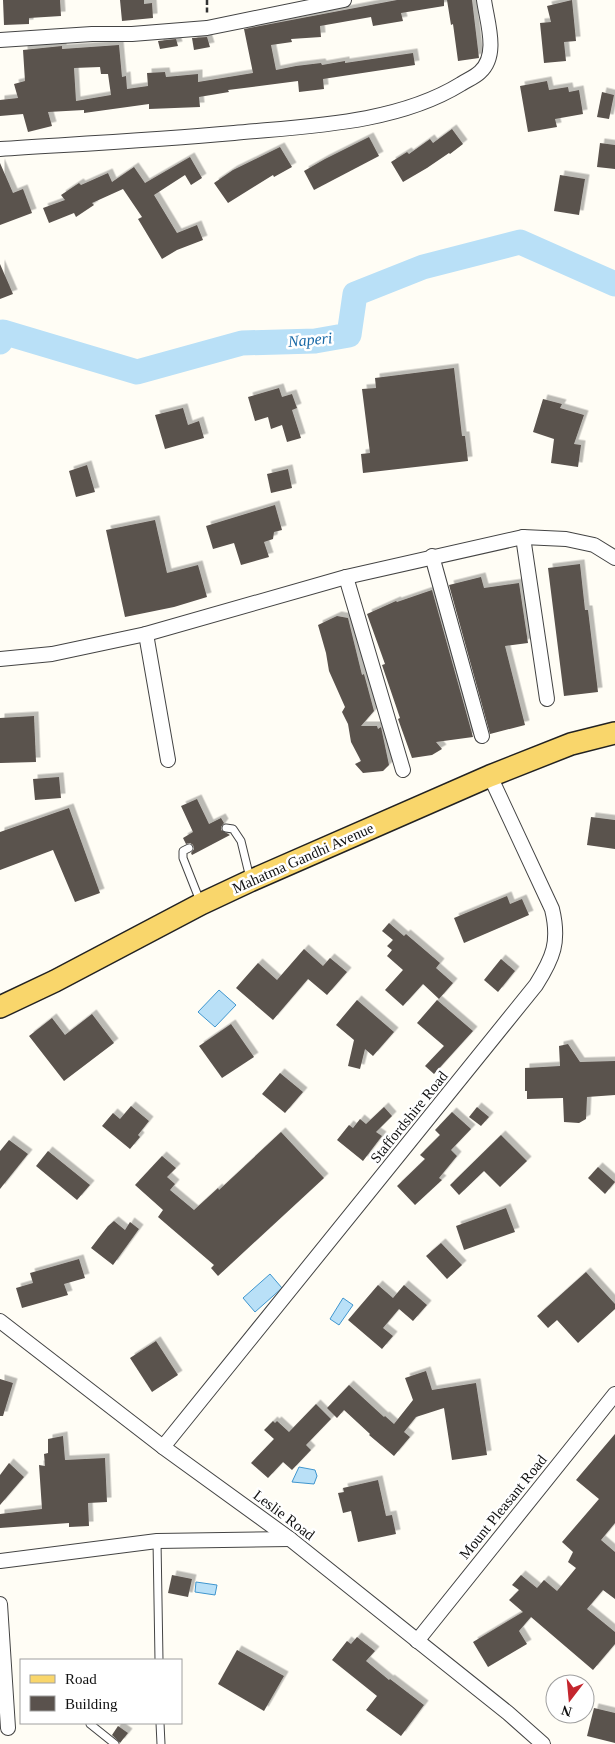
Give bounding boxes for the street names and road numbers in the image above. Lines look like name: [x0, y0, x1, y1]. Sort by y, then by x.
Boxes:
street label: Mahatma Gandhi Avenue: [230, 819, 376, 896]
street label: Staffordshire Road: [367, 1067, 451, 1166]
street label: Mount Pleasant Road: [456, 1451, 550, 1562]
street label: Leslie Road: [250, 1487, 318, 1543]

